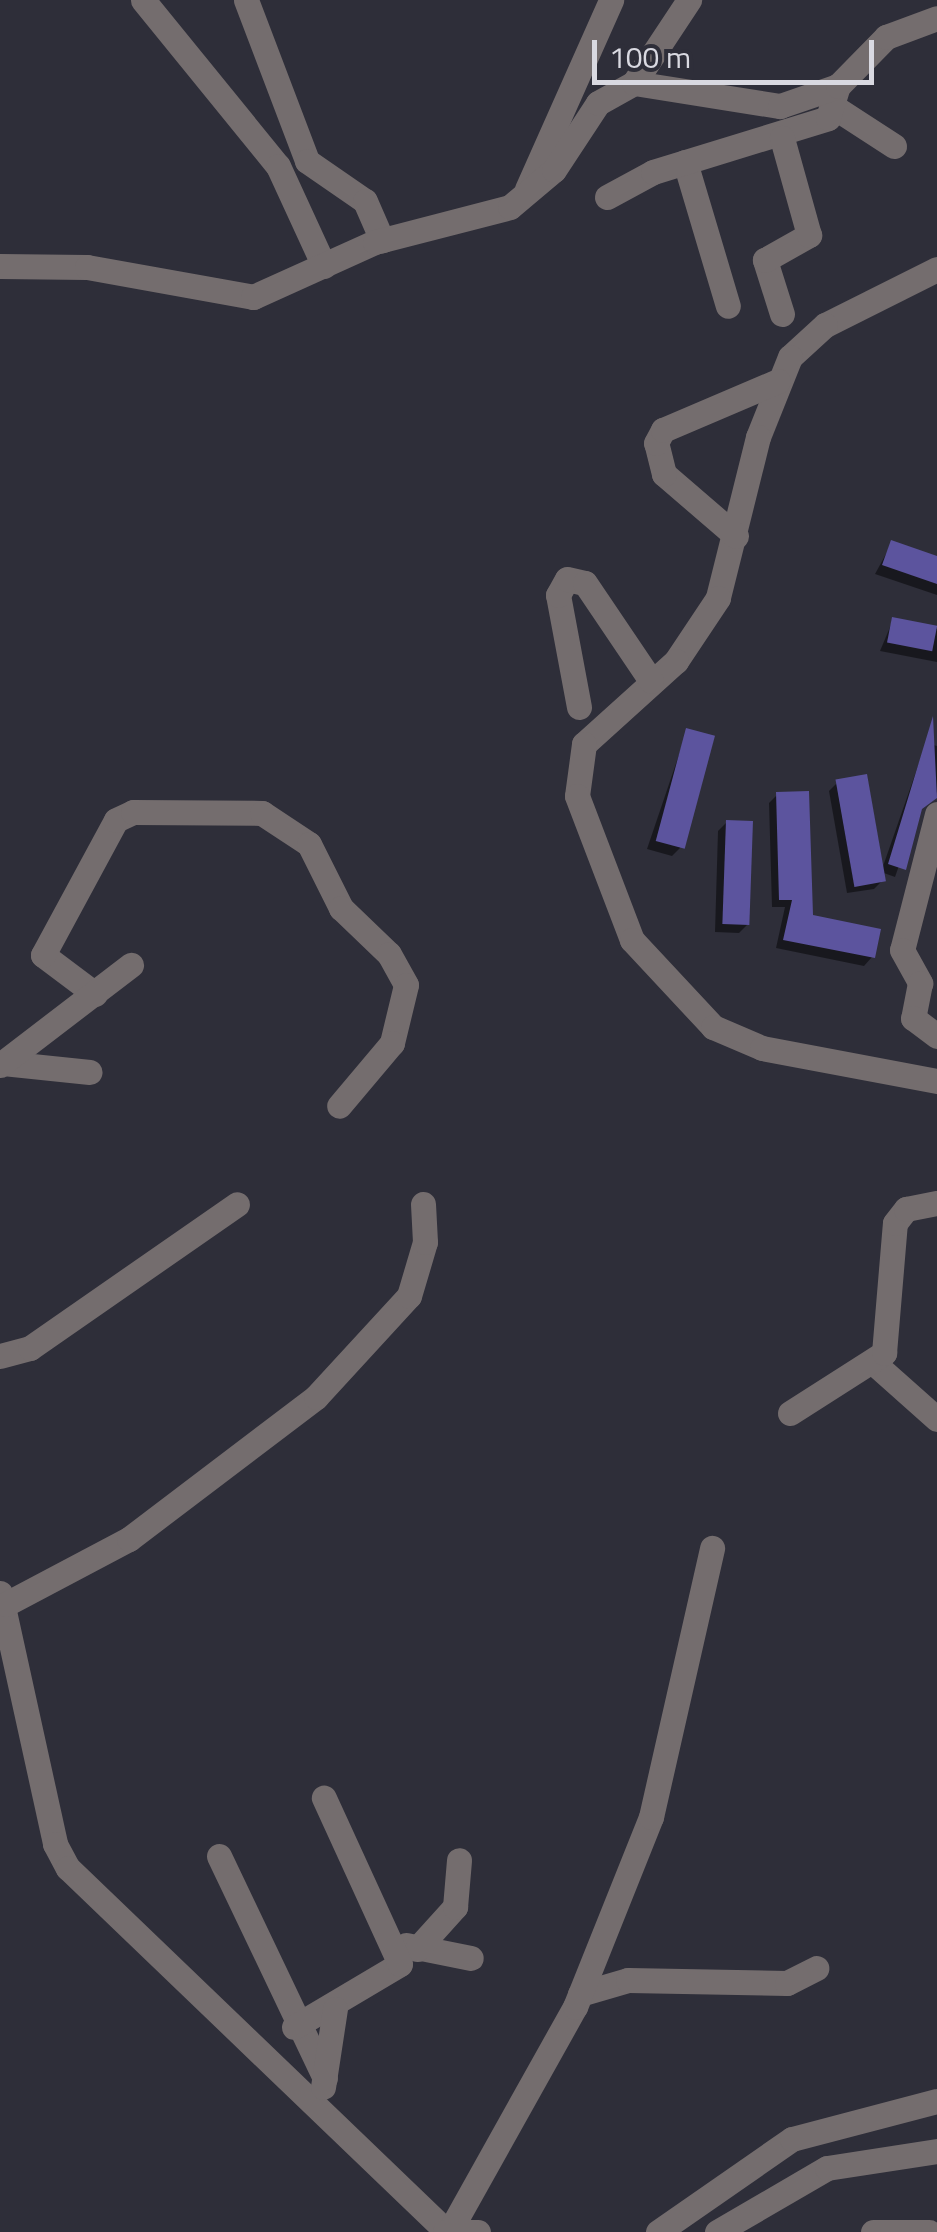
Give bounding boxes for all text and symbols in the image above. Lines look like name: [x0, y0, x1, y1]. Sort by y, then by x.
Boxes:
scale bar: [597, 20, 880, 82]
text: 100 m: [609, 34, 691, 80]

